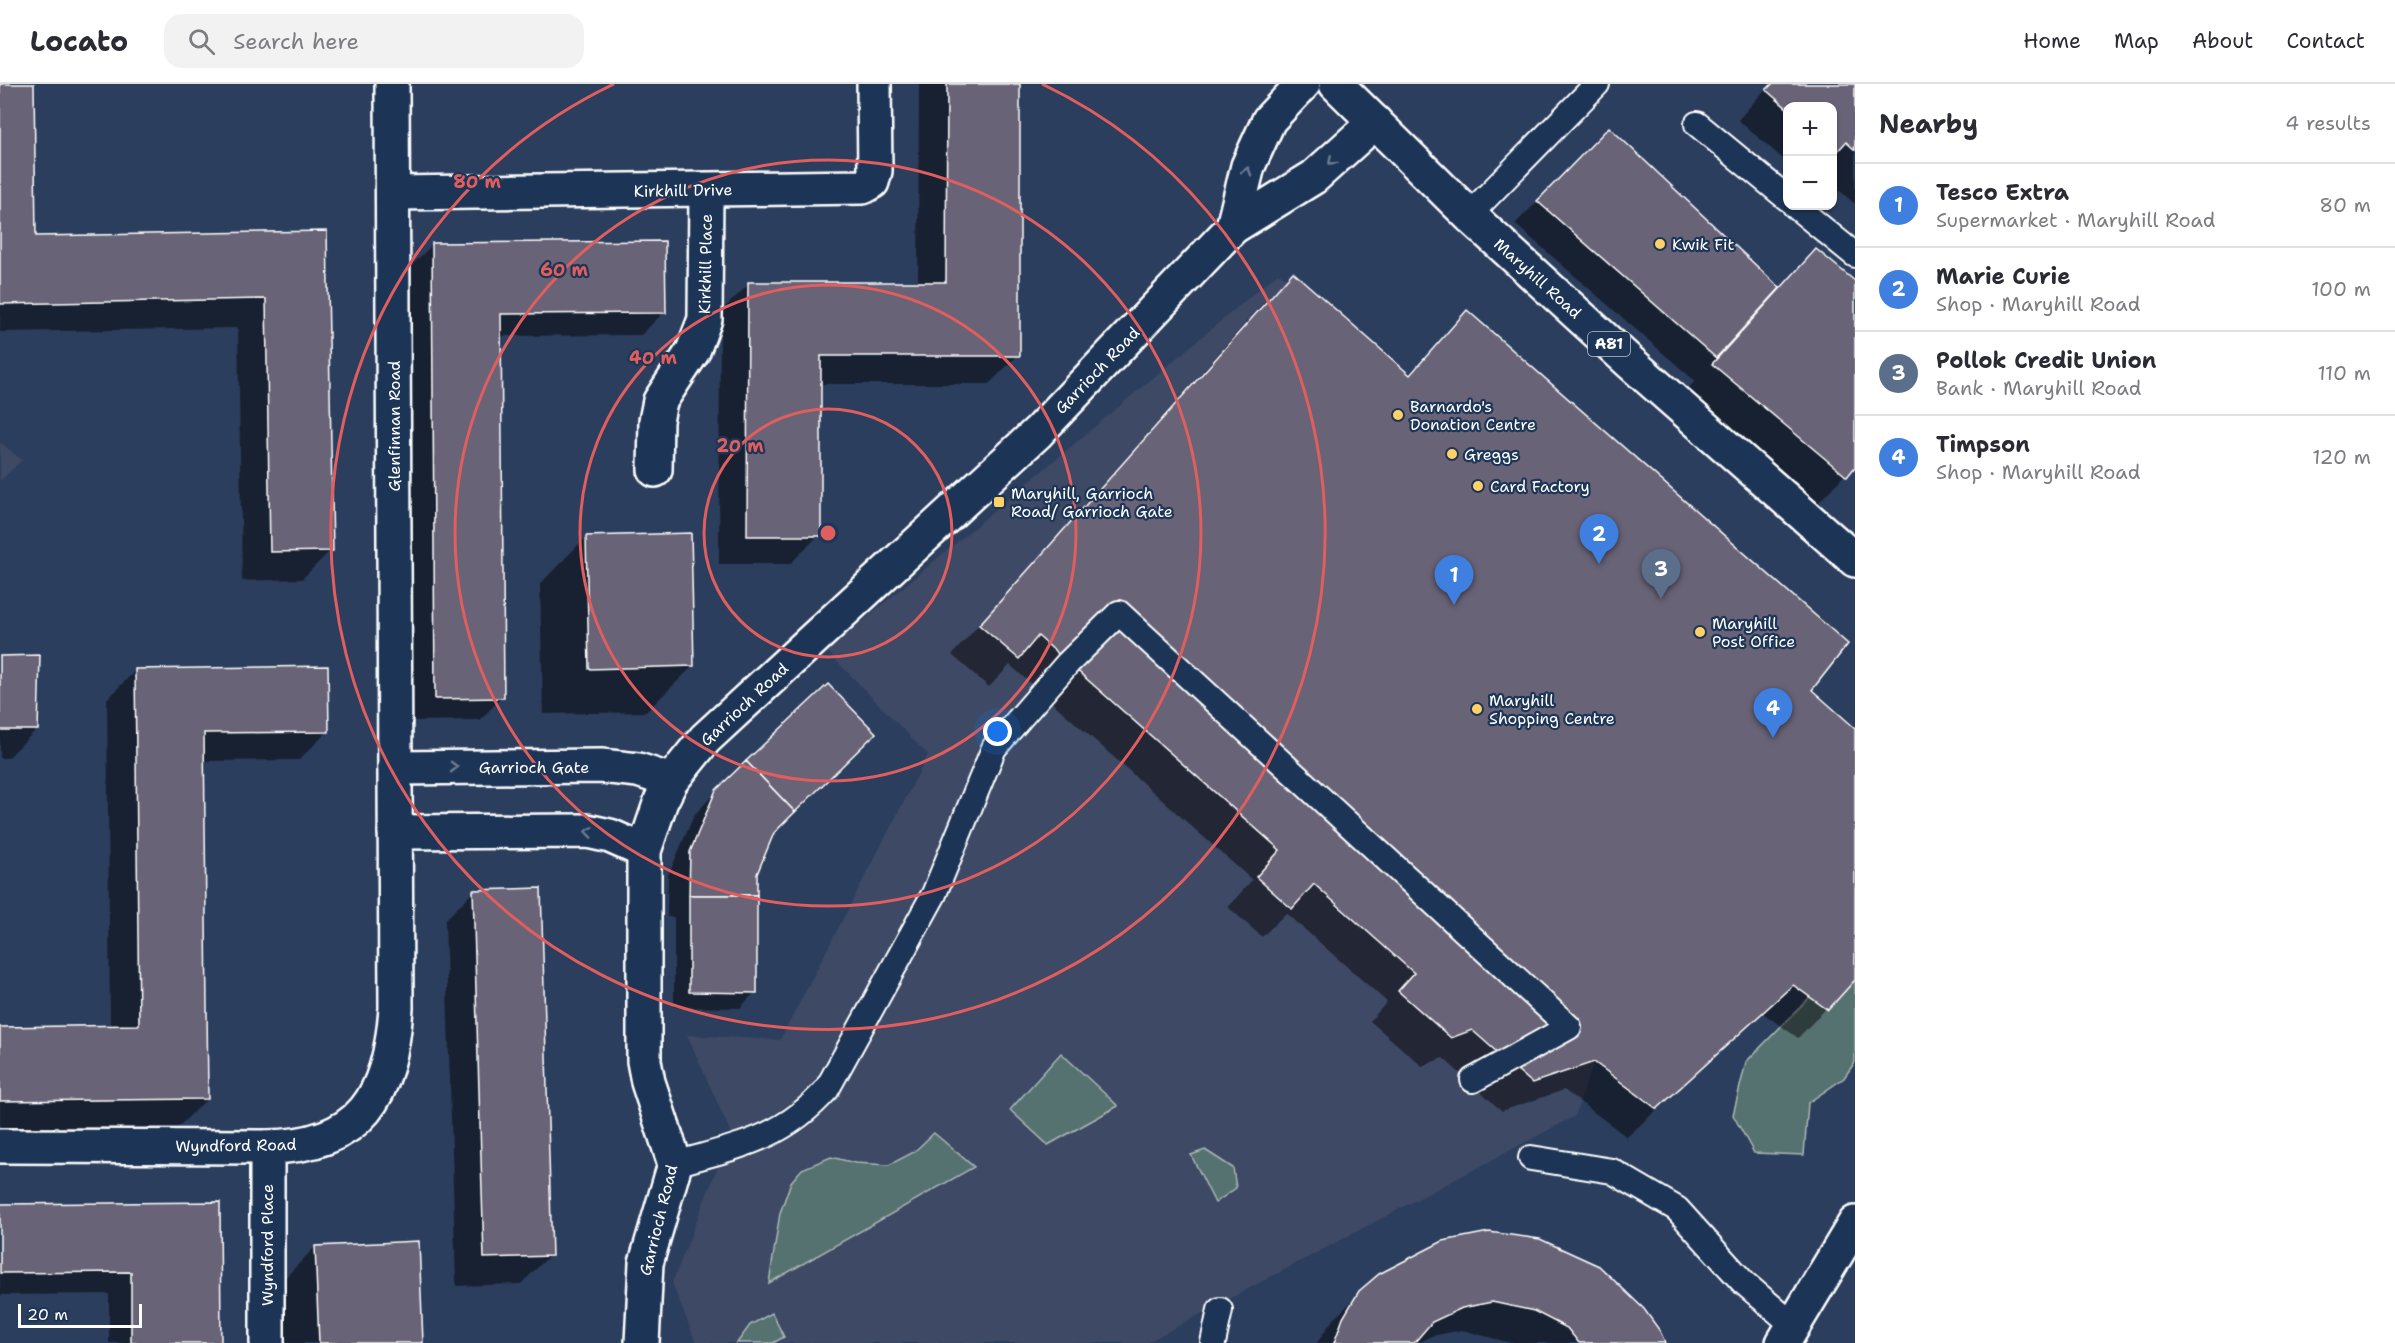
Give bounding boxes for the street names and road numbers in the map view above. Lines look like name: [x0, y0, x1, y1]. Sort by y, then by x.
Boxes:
street label: Kirkhill Drive: [633, 179, 733, 202]
street label: Kirkhill Place: [694, 214, 717, 314]
street label: Maryhill Road: [1489, 234, 1586, 323]
street label: Garrioch Road: [1050, 322, 1144, 418]
road number: A81: [1588, 332, 1630, 356]
street label: Glenfinnan Road: [384, 361, 405, 491]
street label: Garrioch Road: [696, 658, 793, 751]
street label: Garrioch Gate: [479, 757, 589, 778]
street label: Wyndford Road: [175, 1134, 297, 1157]
street label: Garrioch Road: [635, 1163, 682, 1278]
street label: Wyndford Place: [257, 1184, 278, 1306]

